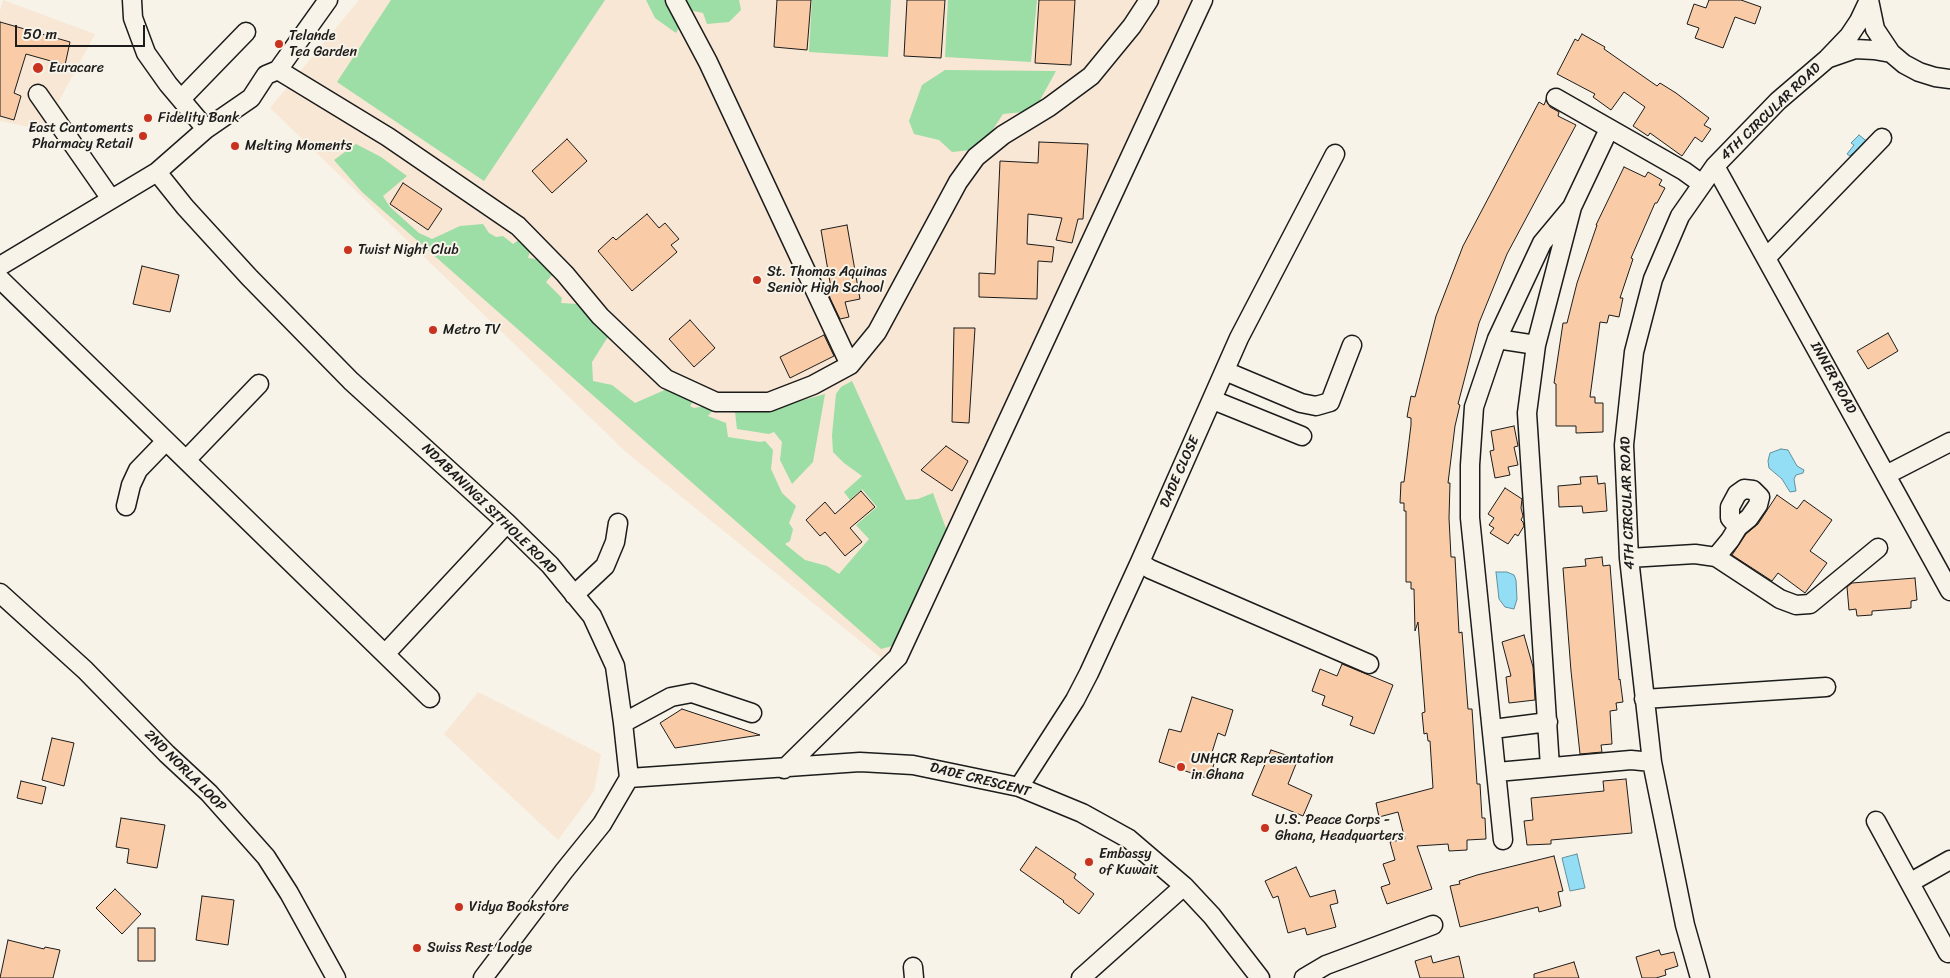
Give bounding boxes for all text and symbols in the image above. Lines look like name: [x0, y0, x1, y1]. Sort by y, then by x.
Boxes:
scale bar: [18, 15, 148, 47]
text: 50 m: [23, 21, 57, 47]
place label: Telande Tea Garden: [289, 28, 357, 60]
marker: Telande Tea Garden: [273, 38, 285, 50]
place label: Euracare: [49, 60, 104, 76]
street label: 4TH CIRCULAR ROAD: [1717, 60, 1825, 164]
marker: Euracare: [31, 61, 45, 75]
place label: Fidelity Bank: [158, 110, 239, 126]
marker: Fidelity Bank: [142, 112, 154, 124]
place label: East Cantoments Pharmacy Retail: [29, 120, 133, 152]
marker: East Cantoments Pharmacy Retail: [137, 130, 149, 142]
place label: Melting Moments: [245, 138, 352, 154]
marker: Melting Moments: [229, 140, 241, 152]
place label: Twist Night Club: [358, 242, 459, 258]
marker: Twist Night Club: [342, 244, 354, 256]
place label: St. Thomas Aquinas Senior High School: [767, 264, 887, 296]
marker: St. Thomas Aquinas Senior High School: [751, 274, 763, 286]
place label: Metro TV: [443, 322, 500, 338]
marker: Metro TV: [427, 324, 439, 336]
street label: INNER ROAD: [1806, 339, 1860, 417]
street label: DADE CLOSE: [1157, 433, 1203, 511]
street label: 4TH CIRCULAR ROAD: [1617, 436, 1639, 570]
street label: NDABANINGI SITHOLE ROAD: [418, 440, 560, 578]
street label: 2ND NORLA LOOP: [140, 726, 230, 816]
place label: UNHCR Representation in Ghana: [1191, 751, 1334, 784]
street label: DADE CRESCENT: [928, 759, 1032, 801]
marker: UNHCR Representation in Ghana: [1175, 761, 1187, 773]
place label: U.S. Peace Corps - Ghana, Headquarters: [1275, 812, 1403, 844]
marker: U.S. Peace Corps - Ghana, Headquarters: [1259, 822, 1271, 834]
place label: Embassy of Kuwait: [1099, 846, 1159, 879]
marker: Embassy of Kuwait: [1083, 856, 1095, 868]
place label: Vidya Bookstore: [469, 899, 569, 915]
marker: Vidya Bookstore: [453, 901, 465, 913]
place label: Swiss Rest Lodge: [427, 940, 532, 956]
marker: Swiss Rest Lodge: [411, 942, 423, 954]

